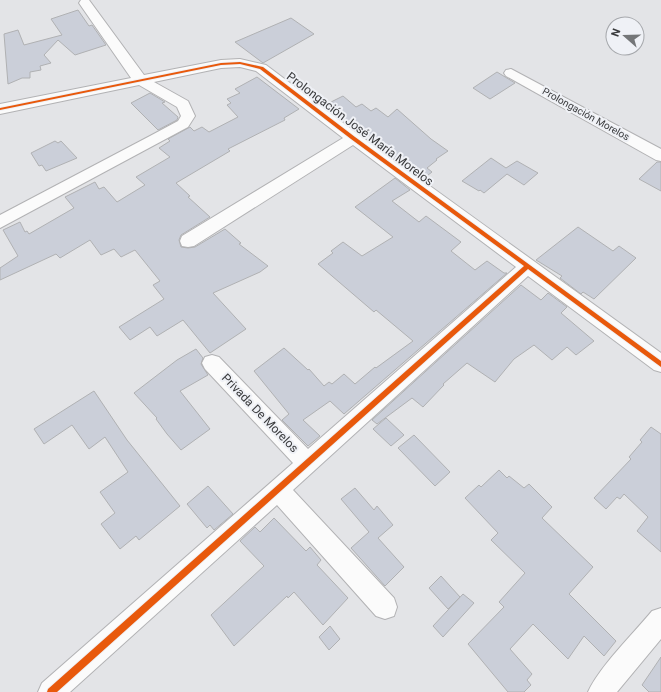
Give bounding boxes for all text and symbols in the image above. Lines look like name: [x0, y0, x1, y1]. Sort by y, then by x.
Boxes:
north arrow: [605, 16, 645, 56]
text: N: [609, 27, 624, 39]
street label: Prolongación José María Morelos: [284, 69, 436, 189]
street label: Prolongación Morelos: [541, 86, 631, 142]
street label: Privada De Morelos: [219, 371, 301, 455]

